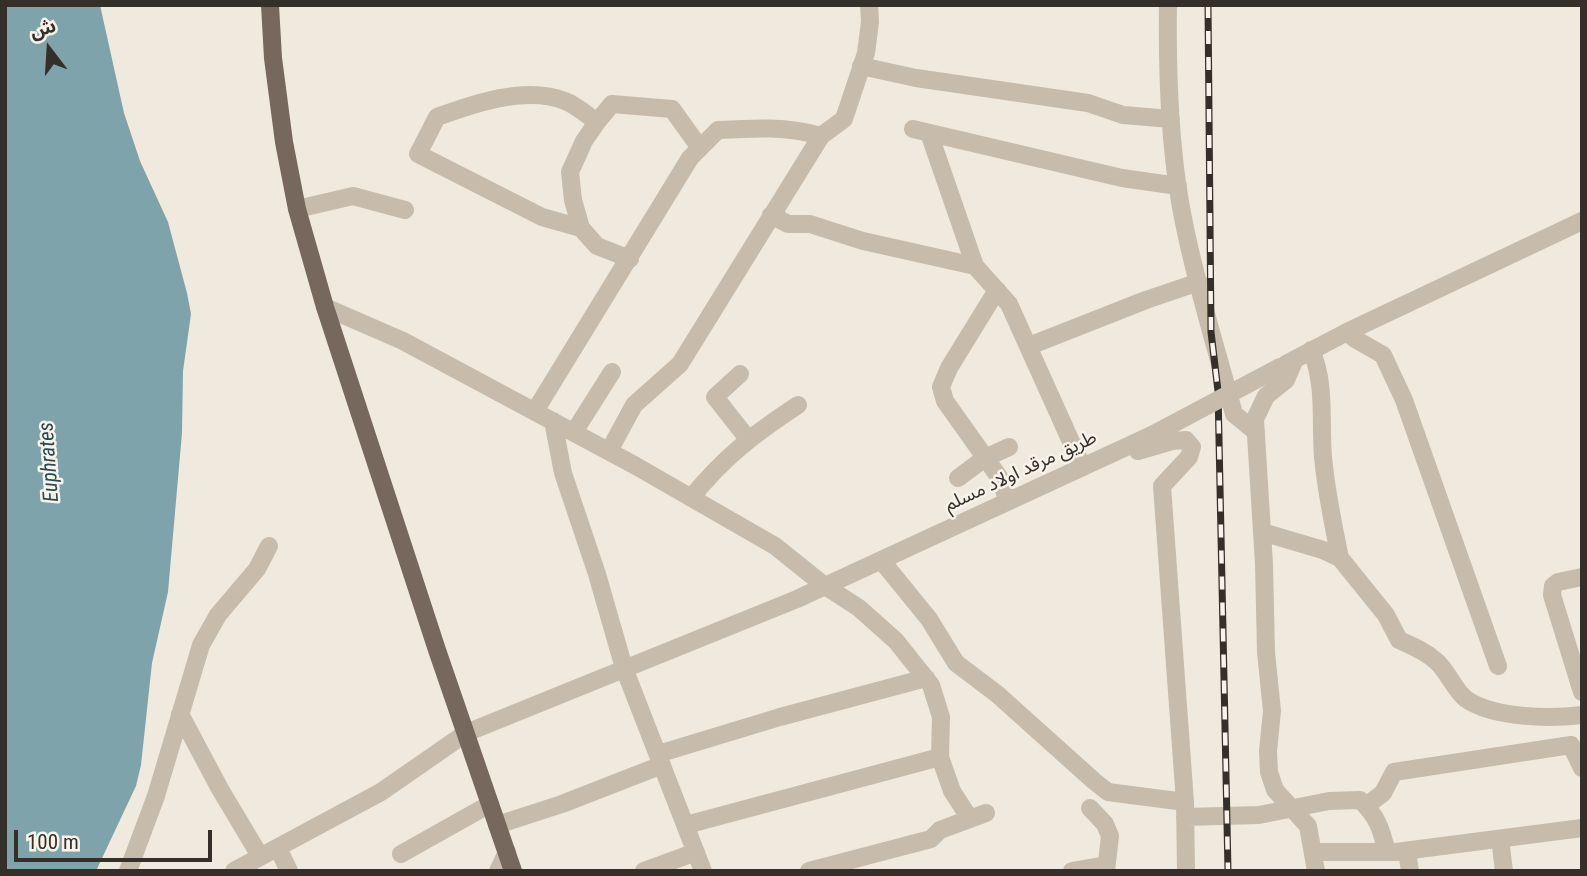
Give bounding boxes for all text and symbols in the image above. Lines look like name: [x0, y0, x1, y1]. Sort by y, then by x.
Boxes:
north arrow: [14, 14, 84, 84]
text: ش: [27, 14, 59, 43]
water label: Euphrates: [35, 421, 65, 503]
street label: طريق مرقد اولاد مسلم: [941, 427, 1101, 517]
scale bar: [18, 816, 215, 860]
text: 100 m: [27, 830, 79, 854]

